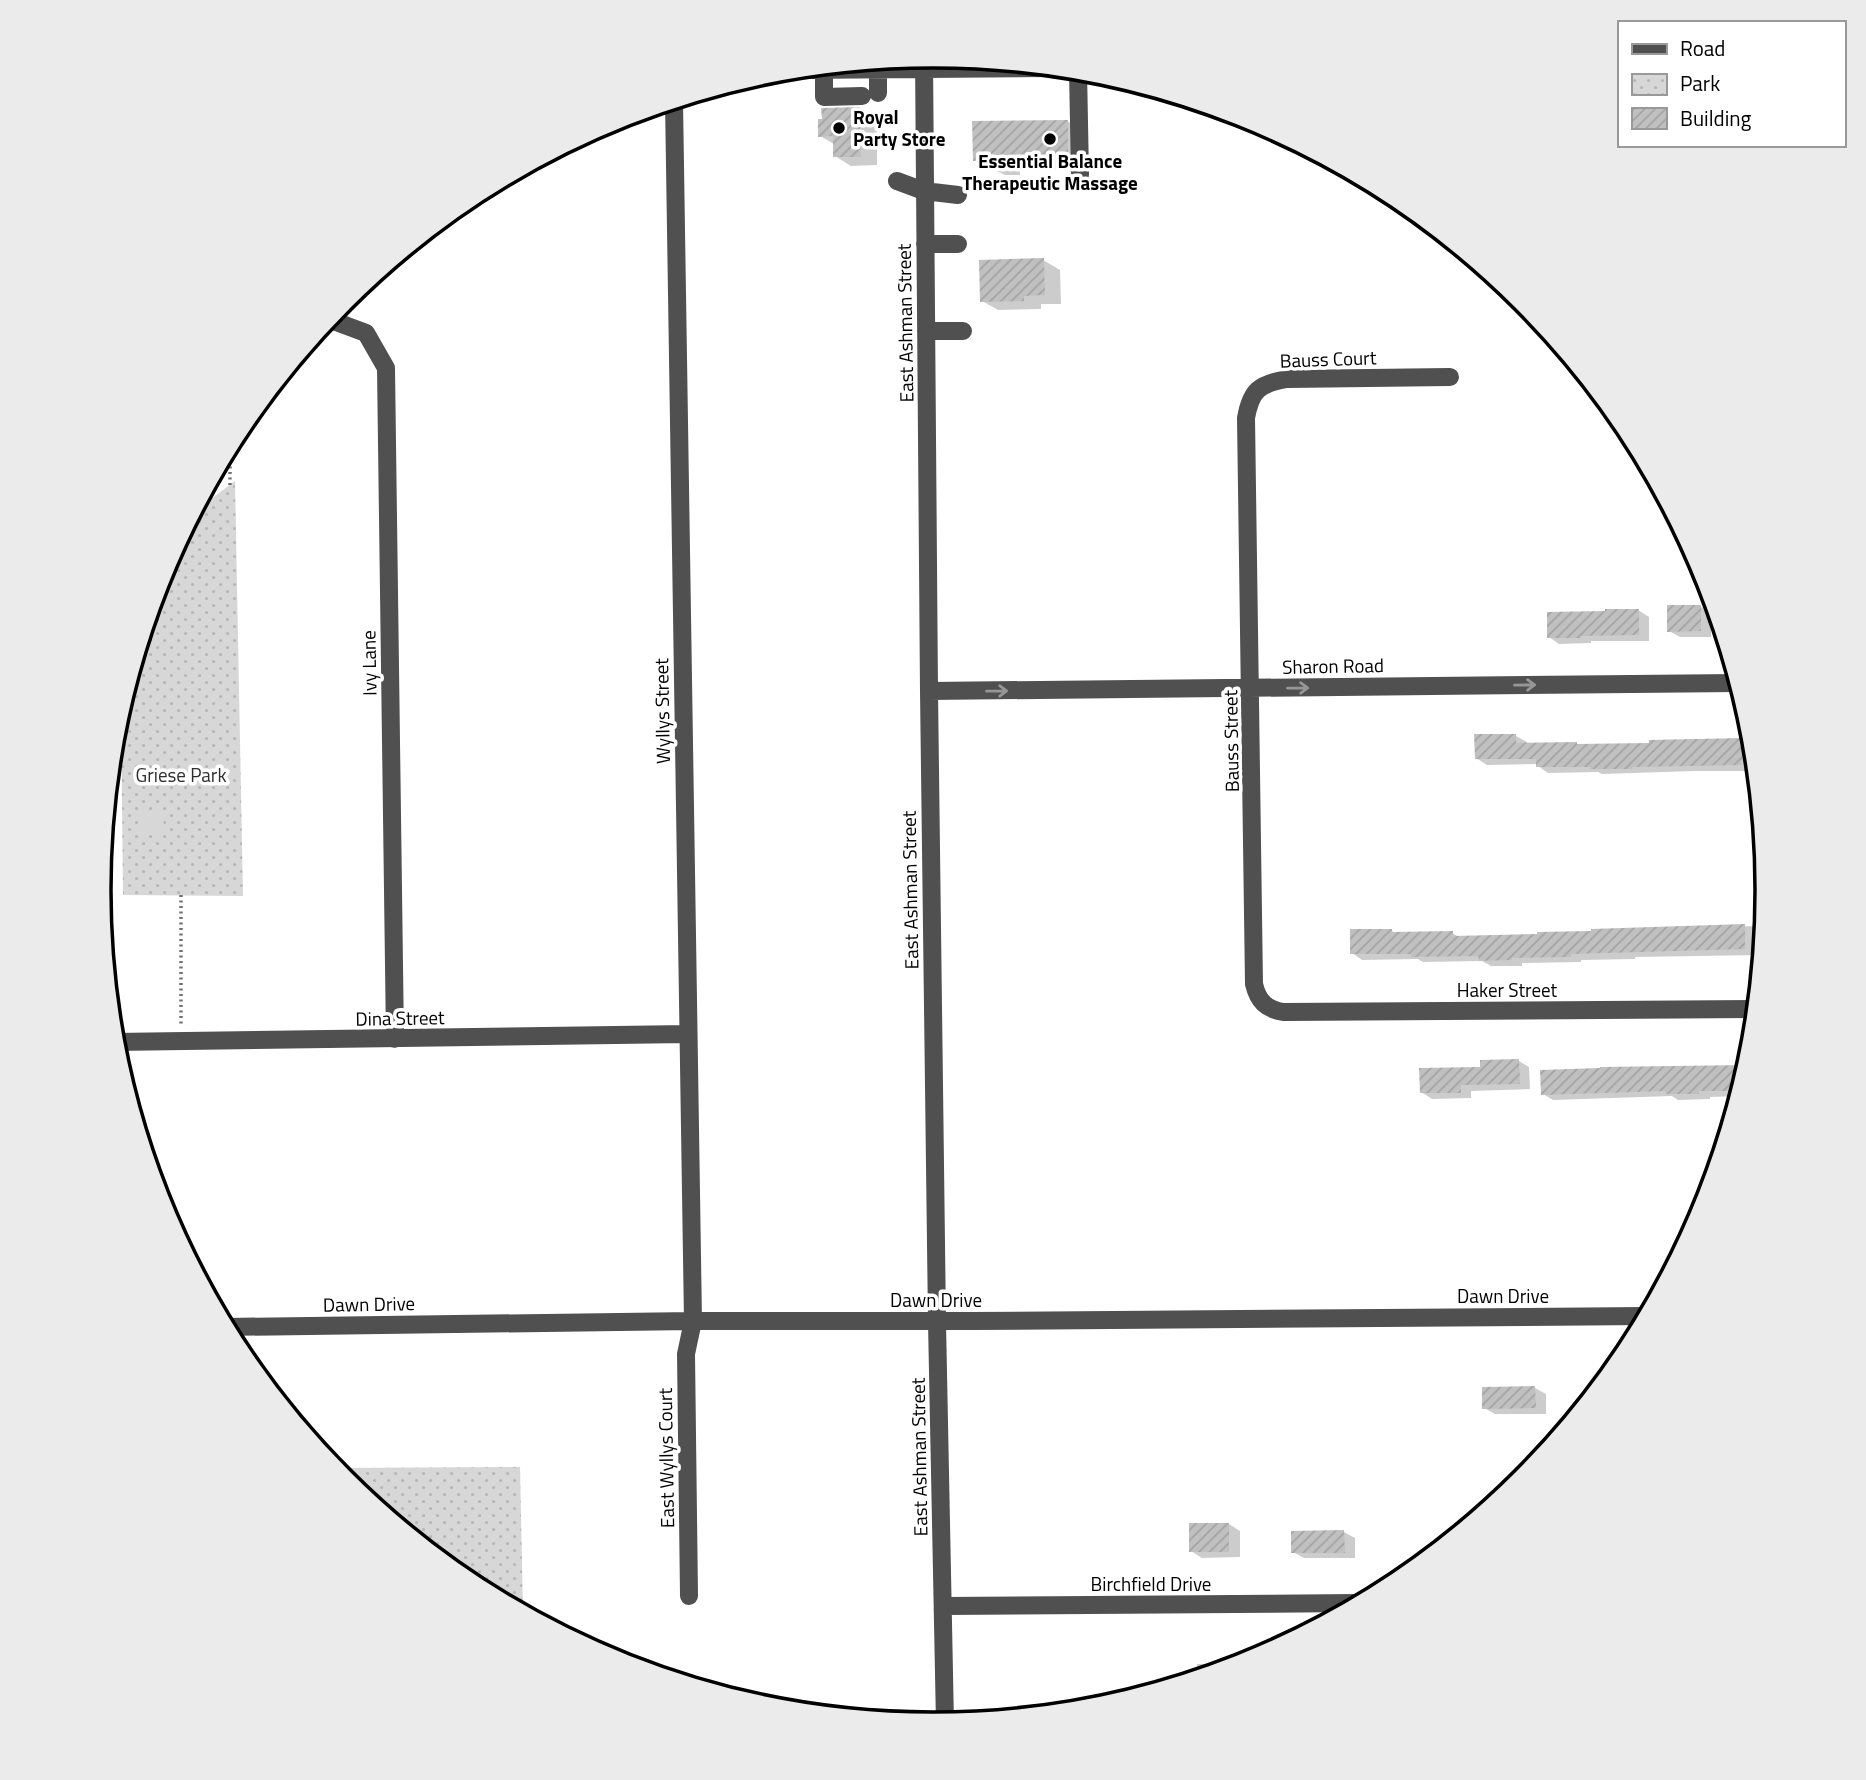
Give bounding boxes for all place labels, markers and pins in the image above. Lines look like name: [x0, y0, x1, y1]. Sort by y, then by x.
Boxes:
place label: Royal Party Store: [853, 102, 946, 153]
marker: Royal Party Store: [831, 120, 847, 136]
marker: Essential Balance Therapeutic Massage: [1042, 131, 1058, 147]
place label: Essential Balance Therapeutic Massage: [962, 146, 1138, 197]

